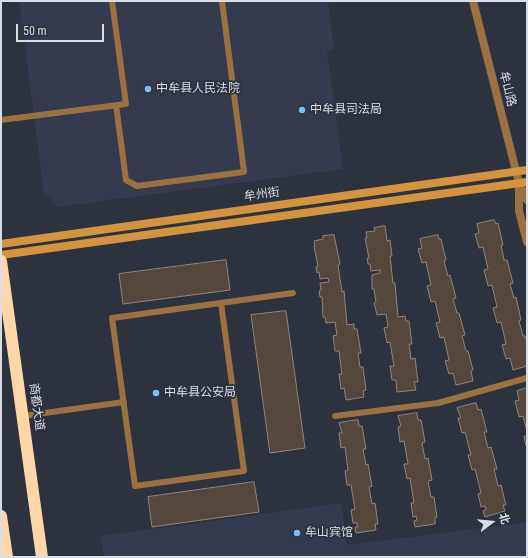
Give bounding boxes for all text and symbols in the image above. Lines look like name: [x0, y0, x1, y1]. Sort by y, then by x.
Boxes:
scale bar: [18, 16, 106, 42]
text: 50 m: [23, 24, 47, 38]
street label: 牟山路: [496, 70, 518, 108]
place label: 中牟县人民法院: [156, 82, 240, 96]
marker: 中牟县人民法院: [143, 84, 153, 94]
place label: 中牟县司法局: [310, 103, 382, 117]
marker: 中牟县司法局: [297, 105, 307, 115]
street label: 牟州街: [243, 185, 281, 205]
street label: 商都大道: [26, 382, 46, 432]
place label: 中牟县公安局: [164, 386, 236, 400]
marker: 中牟县公安局: [151, 388, 161, 398]
north arrow: [472, 502, 512, 542]
text: 北: [496, 511, 512, 526]
place label: 牟山宾馆: [305, 526, 353, 540]
marker: 牟山宾馆: [292, 528, 302, 538]

